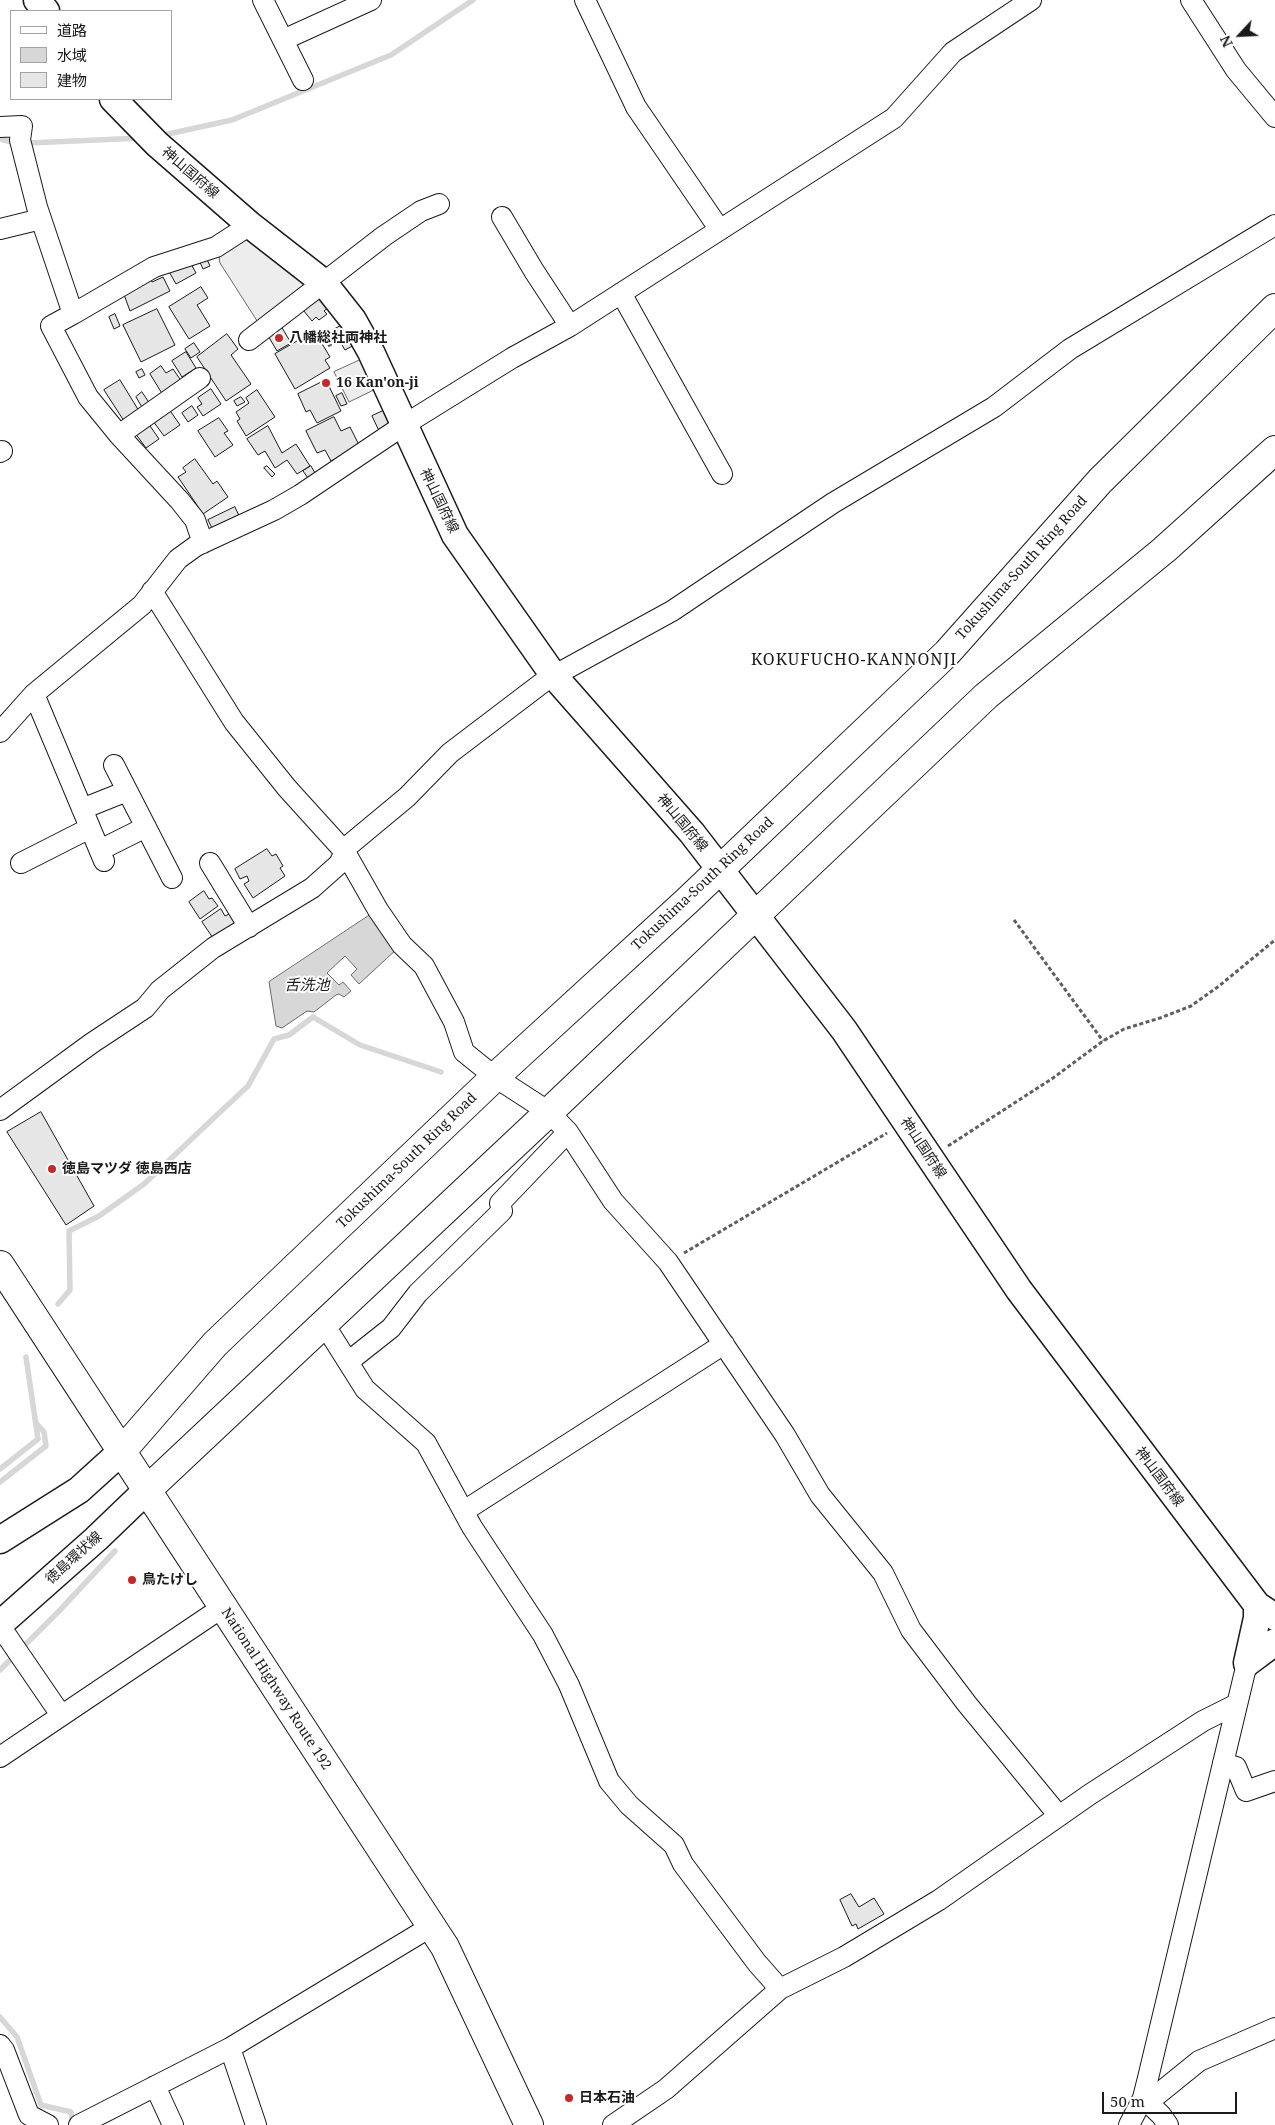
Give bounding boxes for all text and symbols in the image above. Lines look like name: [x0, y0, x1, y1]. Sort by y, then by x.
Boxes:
legend: [10, 10, 172, 100]
north arrow: [1215, 10, 1265, 60]
text: 道路: [57, 20, 87, 40]
text: N: [1215, 33, 1237, 51]
text: 水域: [57, 45, 87, 65]
text: 建物: [57, 70, 87, 90]
street label: 神山国府線: [158, 144, 222, 202]
place label: 八幡総社両神社: [289, 330, 387, 346]
marker: 八幡総社両神社: [273, 332, 285, 344]
place label: 16 Kan'on-ji: [336, 375, 419, 391]
marker: 16 Kan'on-ji: [320, 377, 332, 389]
street label: 神山国府線: [416, 466, 462, 536]
street label: Tokushima-South Ring Road: [953, 493, 1091, 643]
district label: KOKUFUCHO-KANNONJI: [749, 650, 959, 670]
street label: 神山国府線: [653, 791, 711, 855]
street label: Tokushima-South Ring Road: [629, 814, 777, 954]
water label: 舌洗池: [285, 977, 329, 995]
street label: Tokushima-South Ring Road: [334, 1090, 480, 1232]
street label: 神山国府線: [896, 1114, 950, 1182]
place label: 徳島マツダ 徳島西店: [62, 1161, 192, 1177]
marker: 徳島マツダ 徳島西店: [46, 1163, 58, 1175]
street label: 神山国府線: [1131, 1444, 1187, 1510]
street label: 徳島環状線: [42, 1528, 106, 1588]
place label: 鳥たけし: [142, 1572, 198, 1588]
marker: 鳥たけし: [126, 1574, 138, 1586]
street label: National Highway Route 192: [217, 1605, 335, 1773]
scale bar: [1105, 2082, 1240, 2114]
place label: 日本石油: [579, 2090, 635, 2106]
text: 50 m: [1110, 2091, 1145, 2111]
marker: 日本石油: [563, 2092, 575, 2104]

